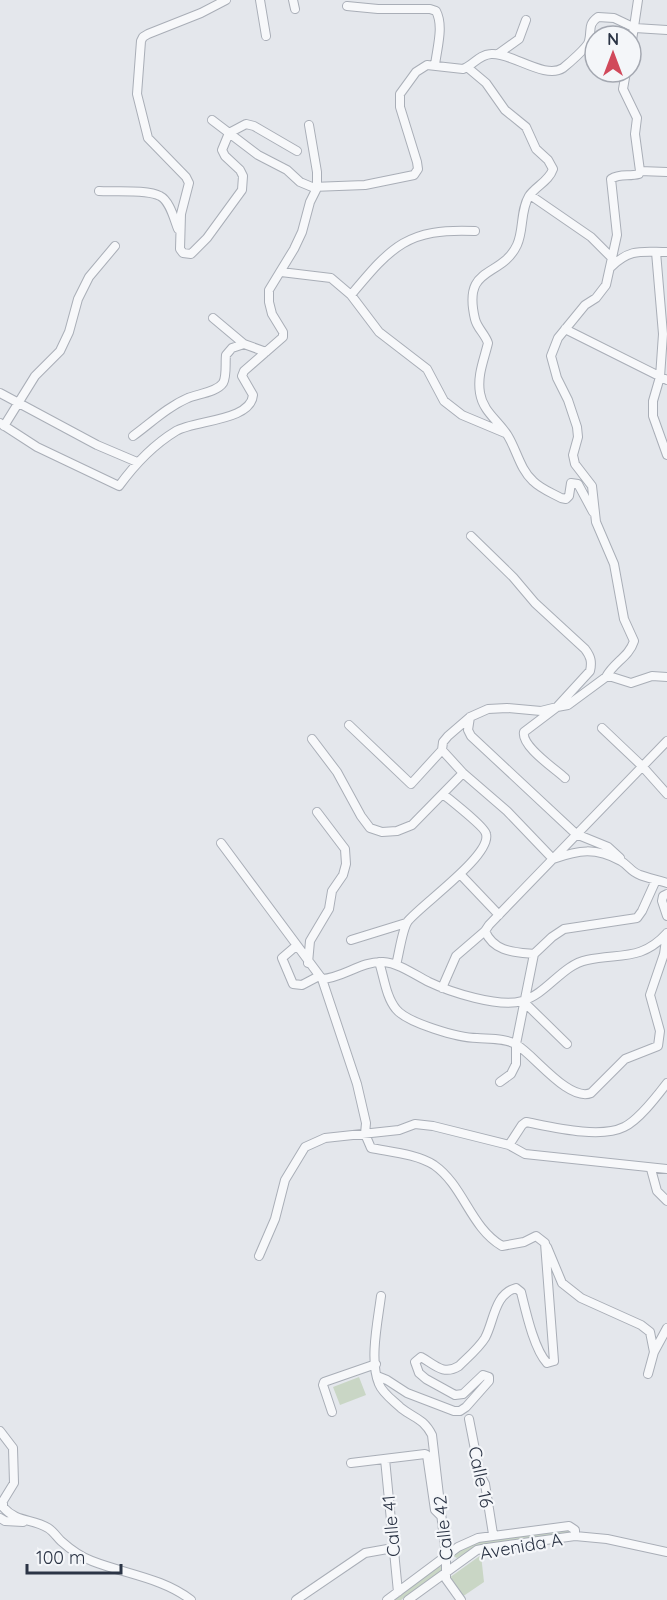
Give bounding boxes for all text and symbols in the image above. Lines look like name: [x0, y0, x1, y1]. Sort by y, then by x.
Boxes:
north arrow: [583, 24, 643, 84]
text: N: [607, 29, 619, 49]
street label: Calle 16: [463, 1444, 499, 1510]
street label: Calle 41: [377, 1494, 405, 1558]
street label: Calle 42: [428, 1494, 458, 1562]
street label: Avenida A: [478, 1527, 564, 1565]
scale bar: [27, 1537, 122, 1575]
text: 100 m: [36, 1546, 85, 1569]

